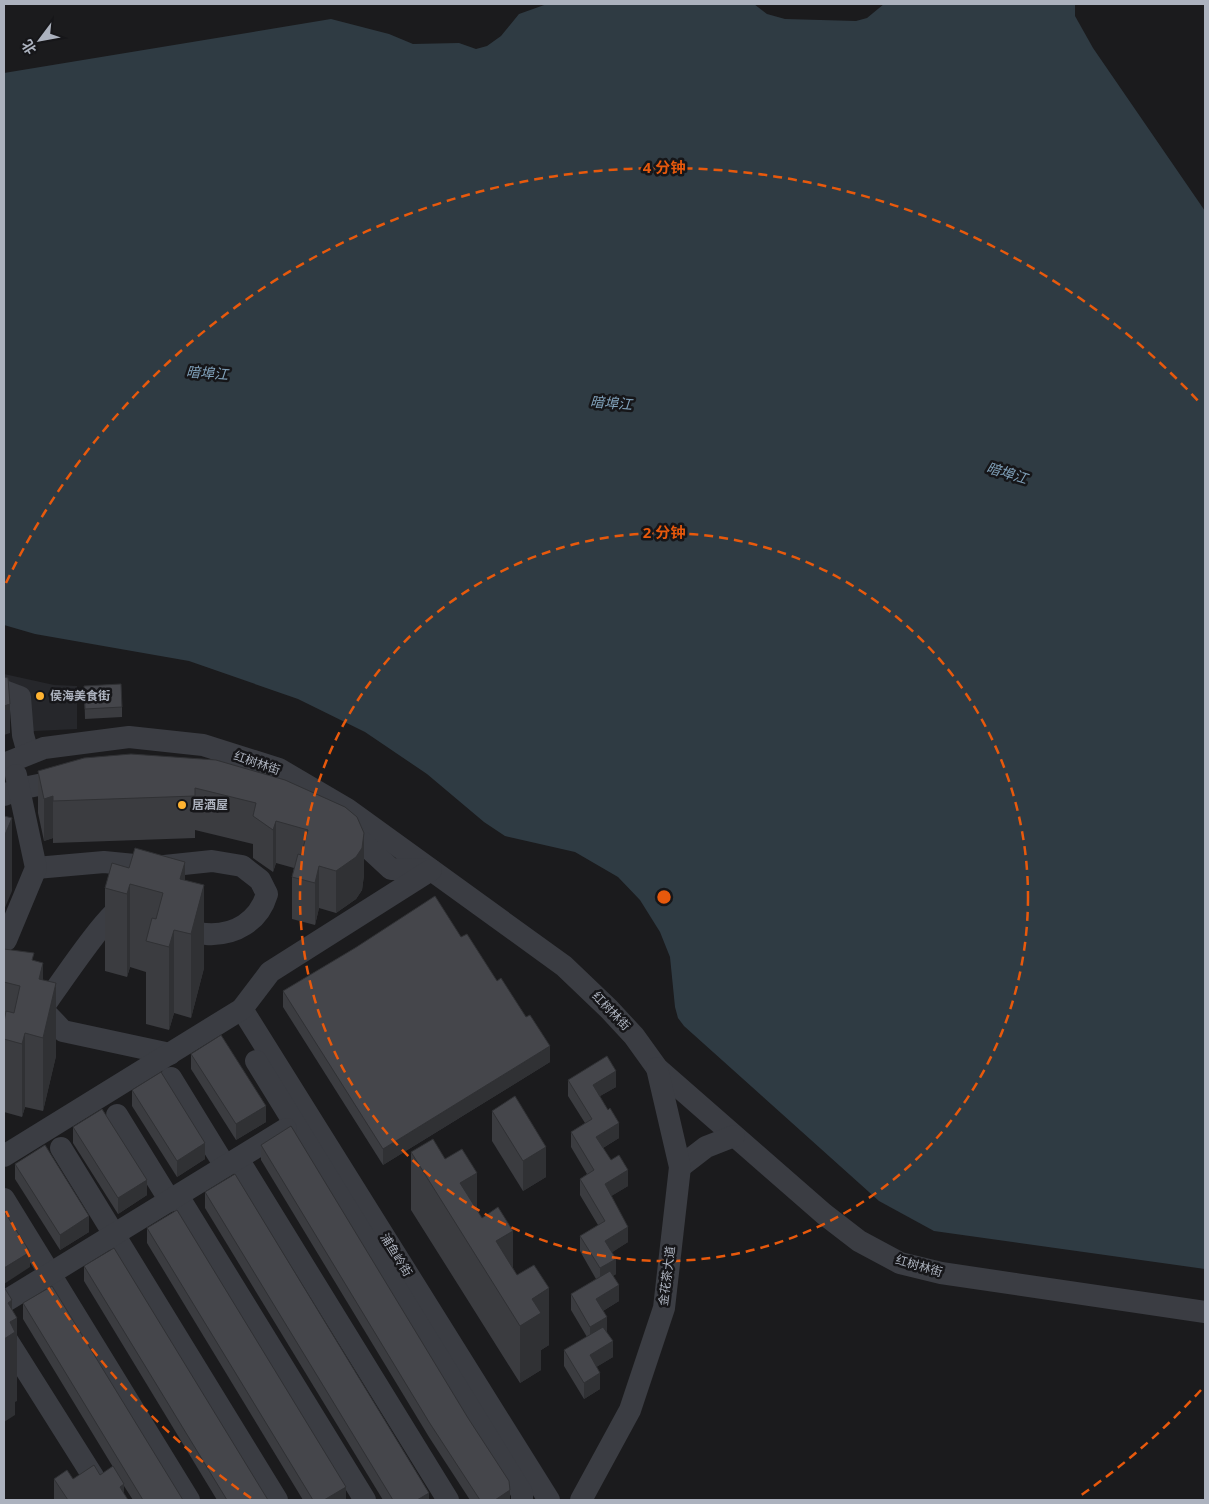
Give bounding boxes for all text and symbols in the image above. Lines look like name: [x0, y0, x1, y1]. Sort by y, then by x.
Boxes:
north arrow: [15, 15, 65, 65]
text: 北: [17, 36, 40, 58]
text: 4 分钟: [643, 157, 685, 177]
water label: 暗埠江: [185, 362, 231, 384]
water label: 暗埠江: [589, 392, 635, 414]
water label: 暗埠江: [984, 457, 1032, 488]
text: 2 分钟: [643, 522, 685, 542]
place label: 侯海美食街: [50, 687, 110, 704]
marker: 侯海美食街: [34, 690, 46, 702]
street label: 红树林街: [232, 747, 283, 778]
place label: 居酒屋: [192, 796, 228, 813]
marker: 居酒屋: [176, 799, 188, 811]
centre of rings: [655, 888, 673, 906]
street label: 红树林街: [589, 987, 634, 1034]
street label: 浦鱼岭街: [376, 1230, 416, 1280]
street label: 金花茶大道: [654, 1245, 679, 1307]
street label: 红树林街: [894, 1251, 945, 1280]

